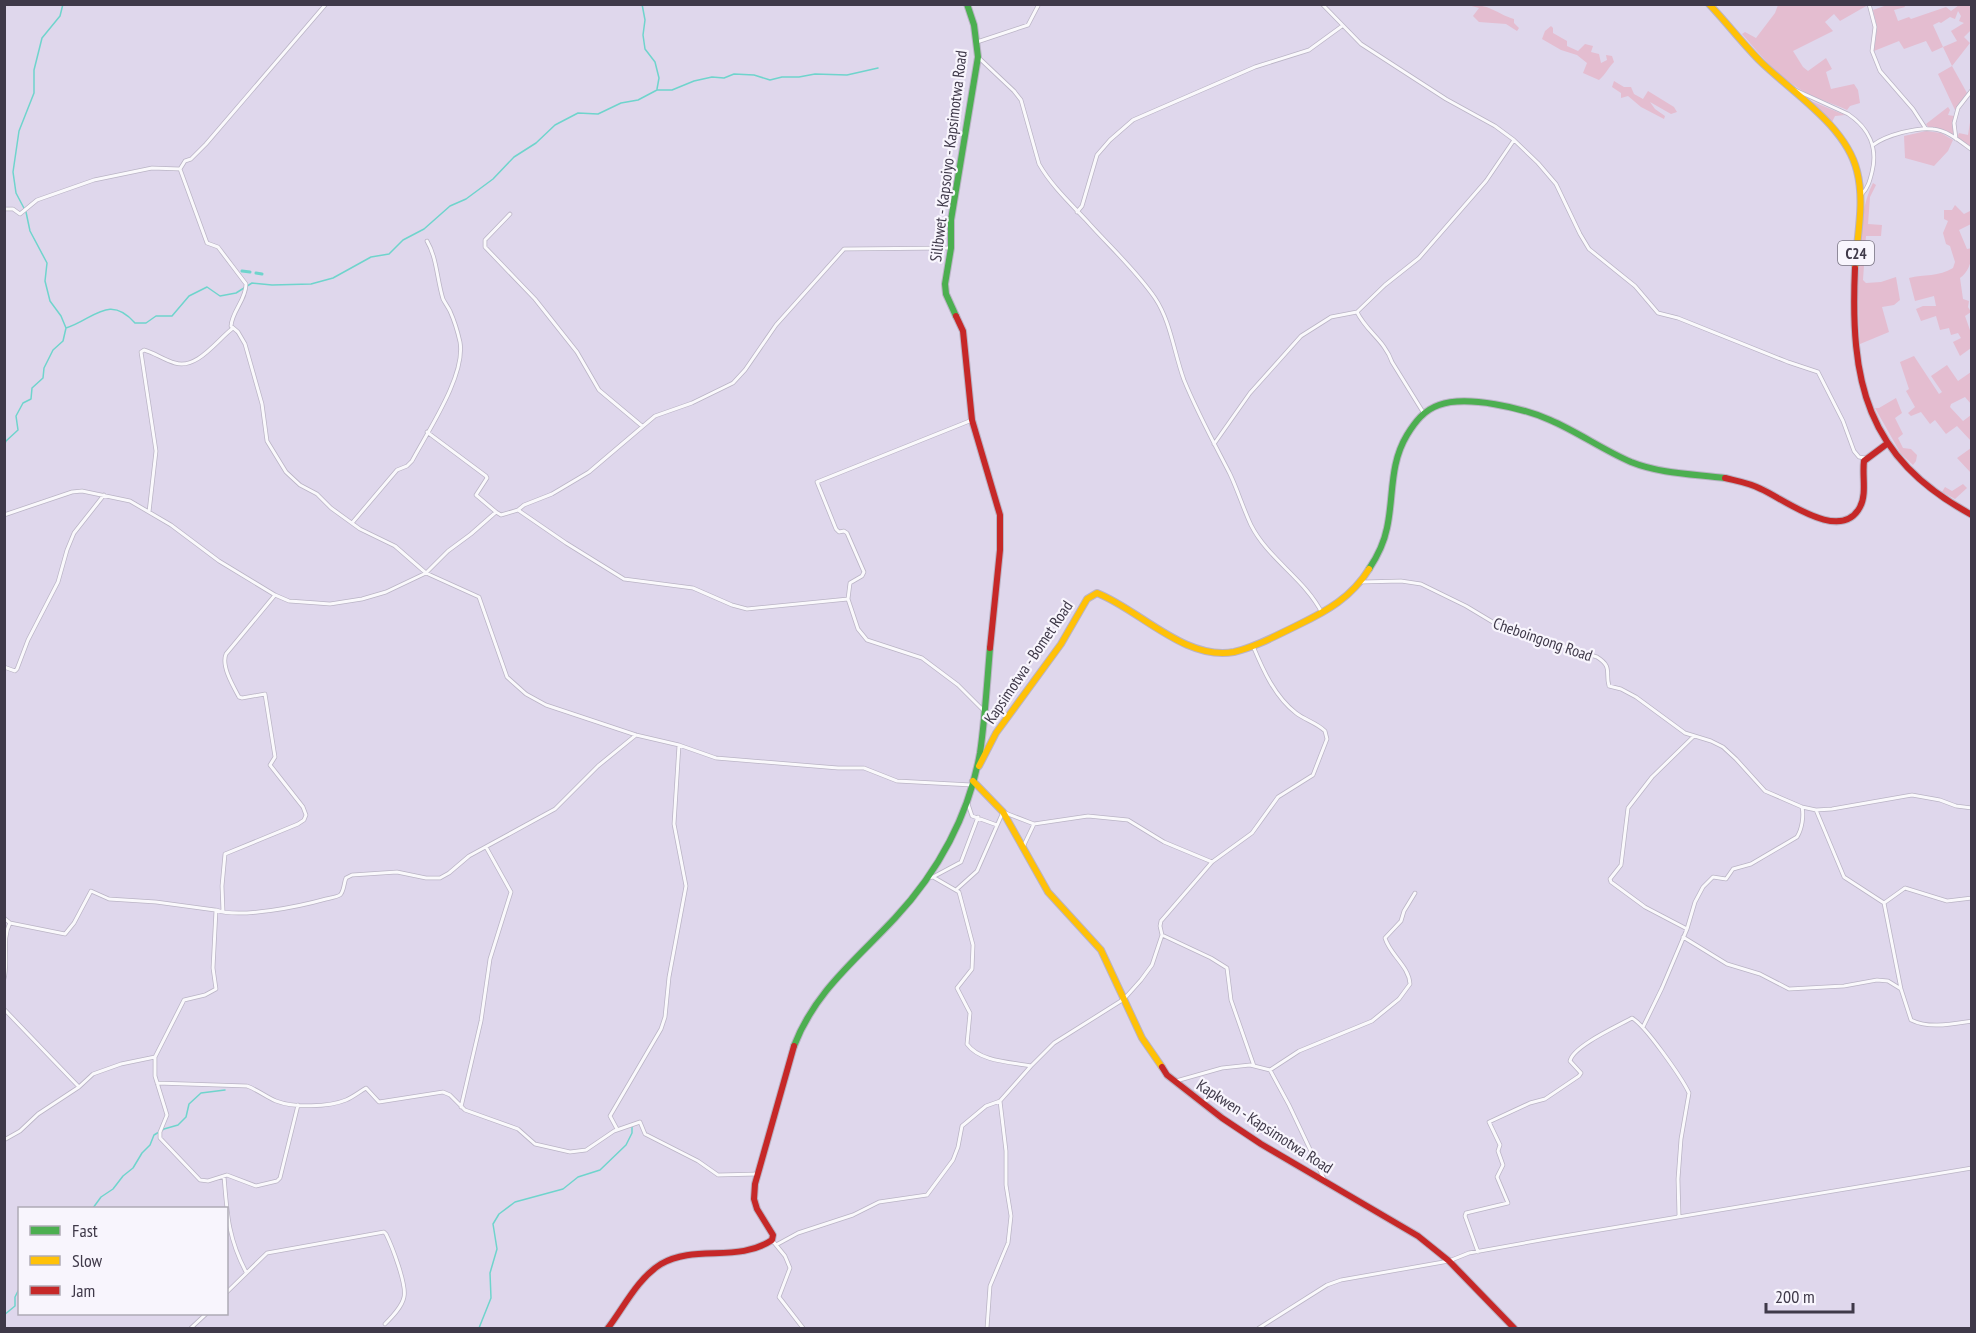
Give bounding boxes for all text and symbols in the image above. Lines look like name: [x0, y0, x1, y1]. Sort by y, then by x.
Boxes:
street label: Silibwet - Kapsoiyo - Kapsimotwa Road: [925, 49, 971, 263]
road number: C24: [1838, 241, 1874, 265]
street label: Kapsimotwa - Bomet Road: [979, 597, 1077, 727]
street label: Cheboingong Road: [1491, 613, 1595, 665]
street label: Kapkwen - Kapsimotwa Road: [1193, 1074, 1337, 1178]
legend: [18, 1207, 228, 1315]
text: Fast: [72, 1219, 98, 1242]
text: Slow: [72, 1249, 103, 1272]
scale bar: [1766, 1276, 1853, 1314]
text: Jam: [71, 1279, 95, 1302]
text: 200 m: [1775, 1285, 1815, 1308]

